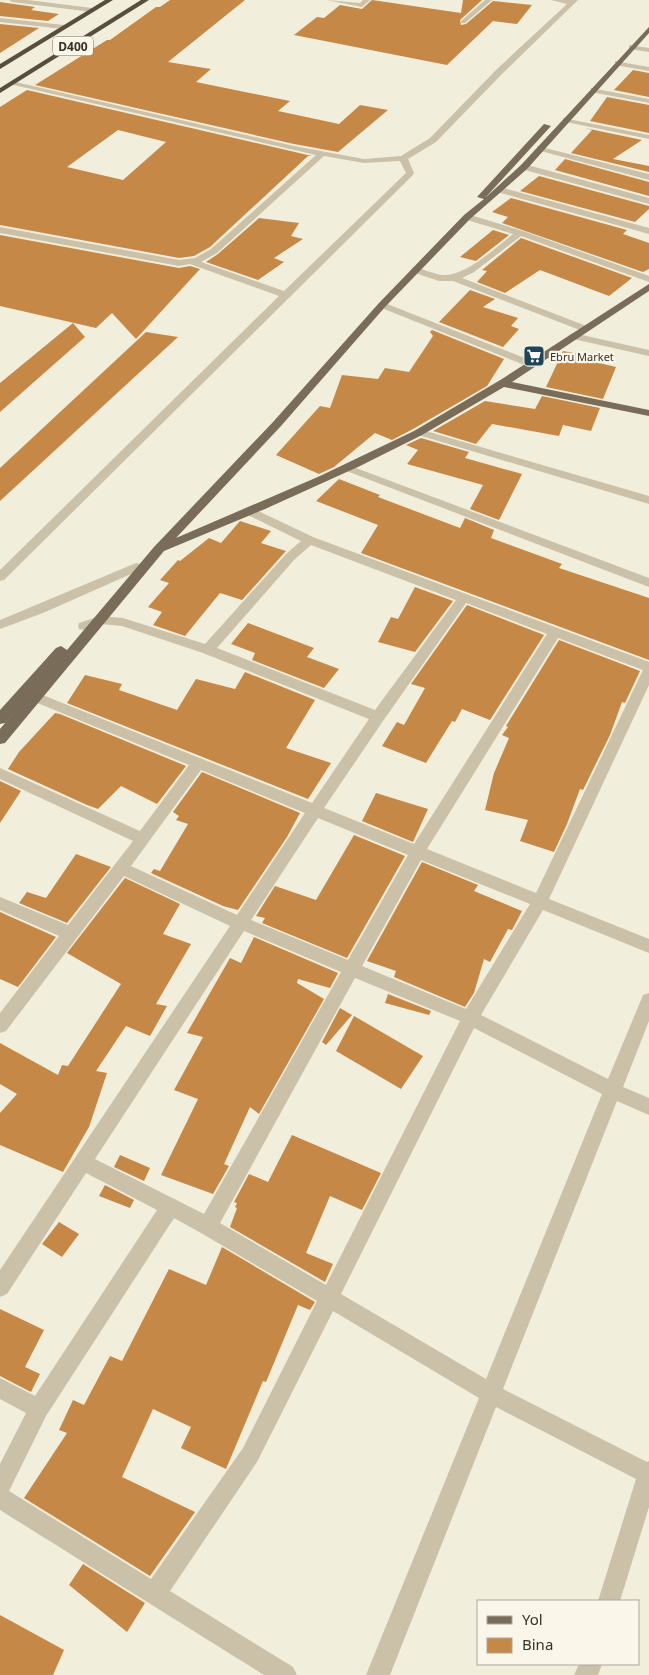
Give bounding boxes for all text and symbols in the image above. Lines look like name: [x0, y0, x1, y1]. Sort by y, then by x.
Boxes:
road number: D400: [53, 36, 93, 56]
supermarket icon: Ebru Market: [522, 344, 546, 368]
place label: Ebru Market: [550, 349, 614, 364]
legend: [477, 1600, 639, 1665]
text: Yol: [522, 1609, 543, 1629]
text: Bina: [522, 1634, 553, 1654]

